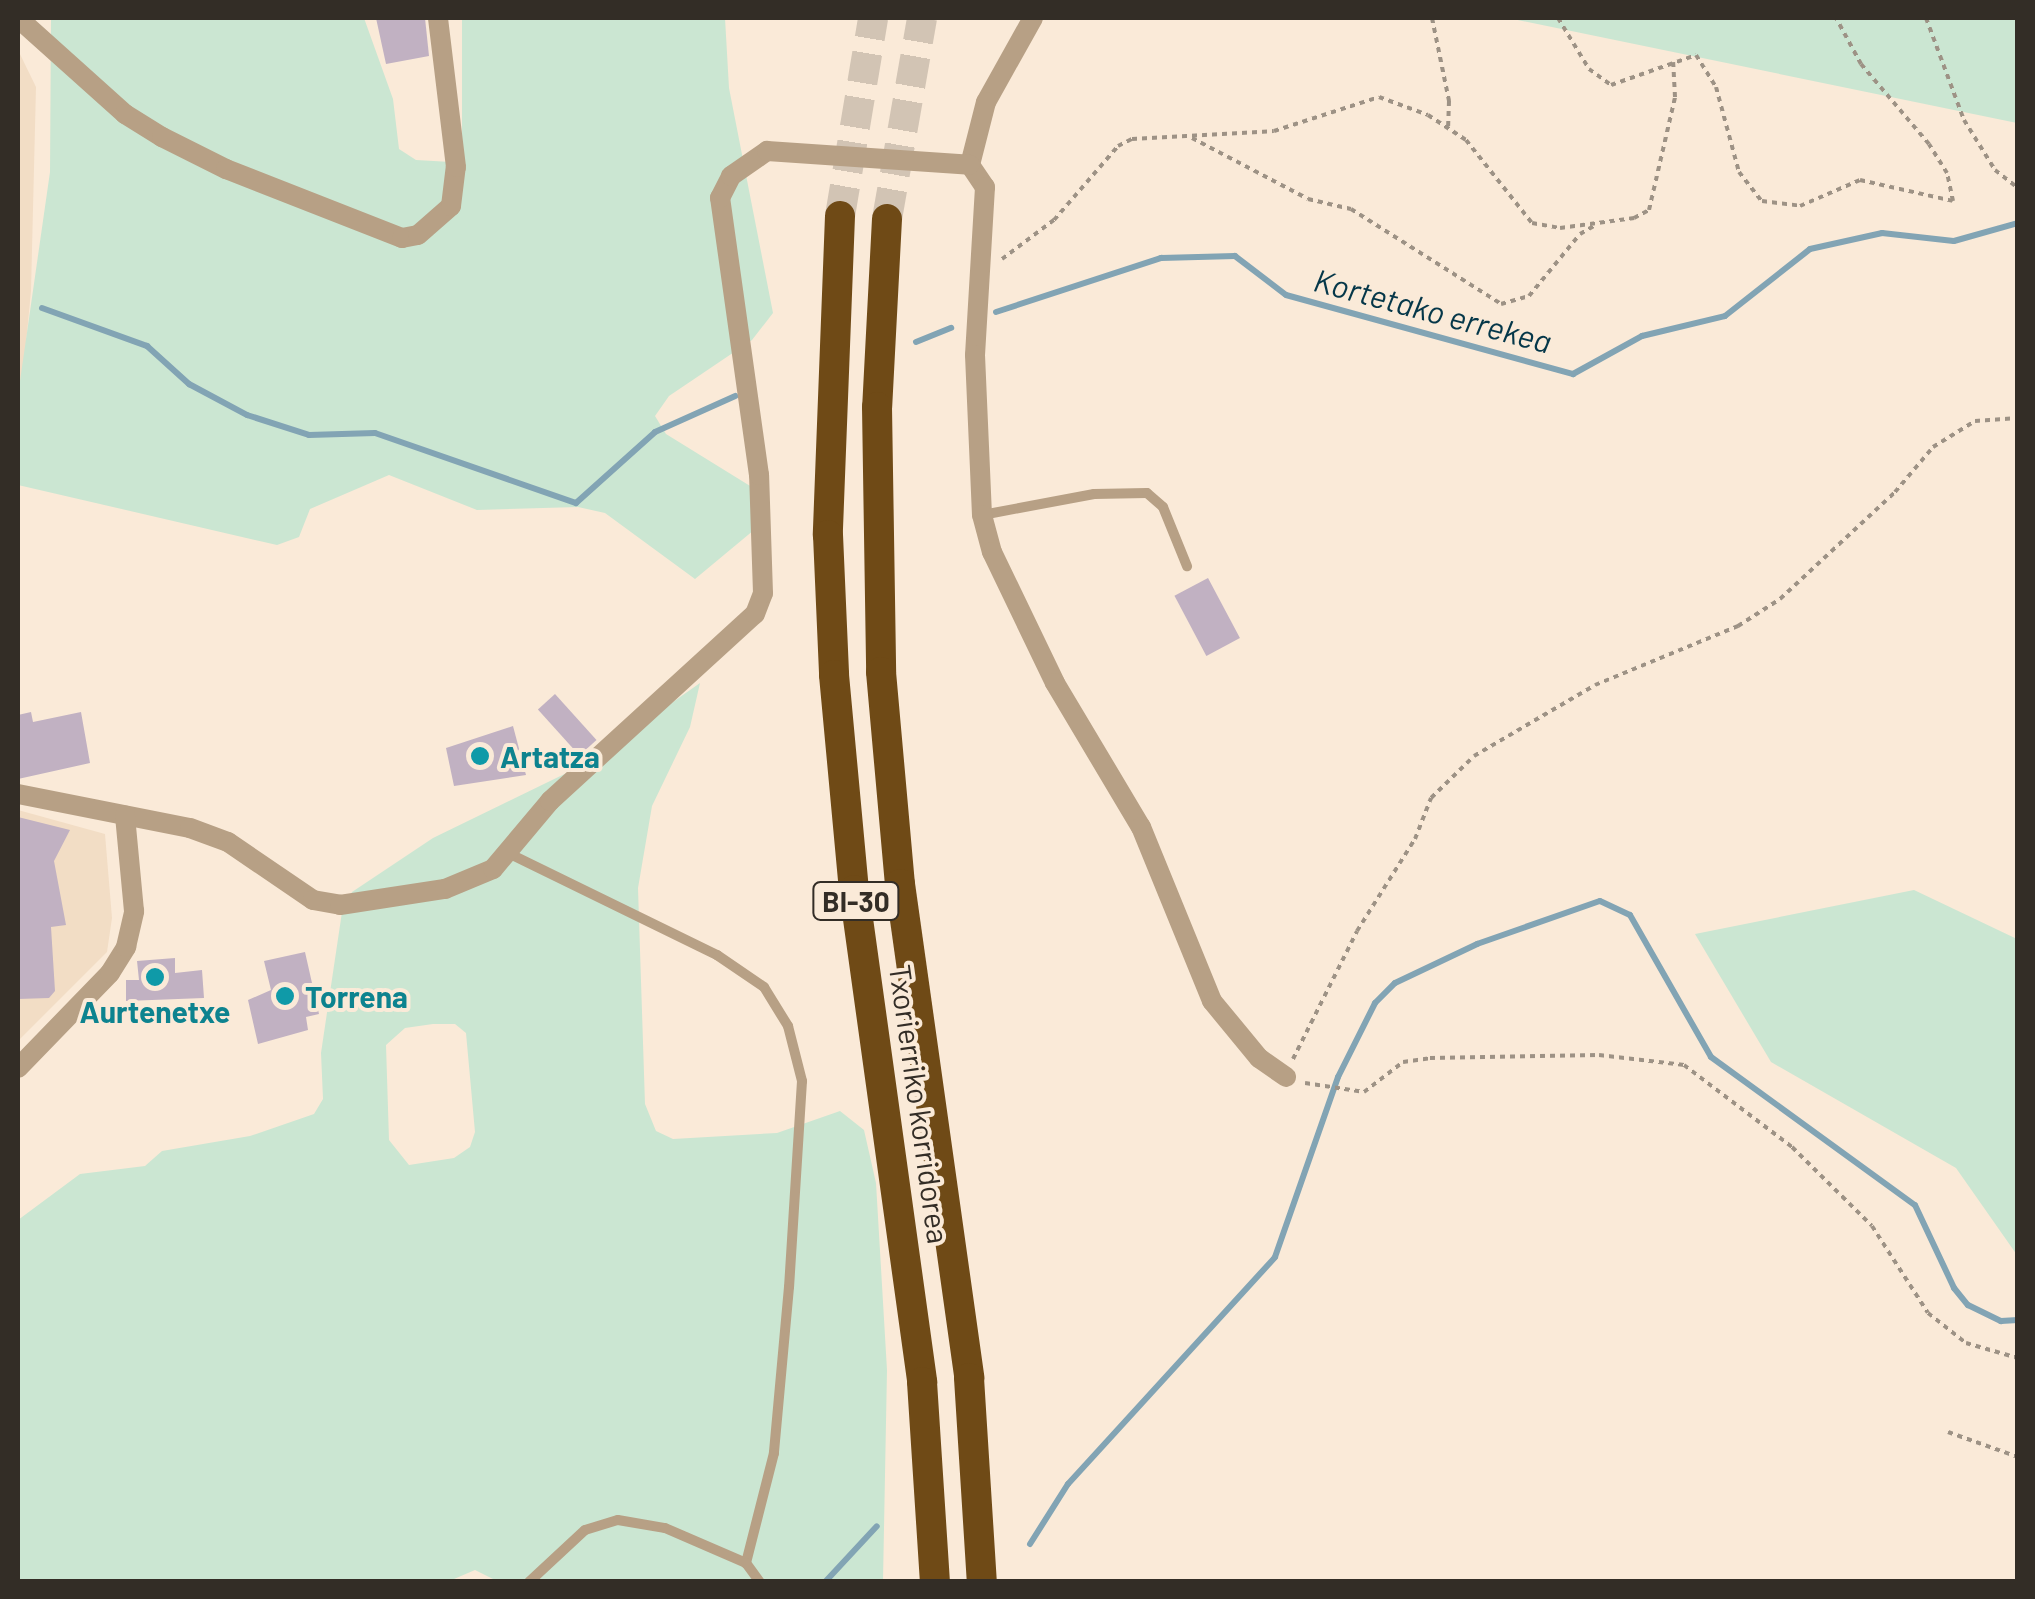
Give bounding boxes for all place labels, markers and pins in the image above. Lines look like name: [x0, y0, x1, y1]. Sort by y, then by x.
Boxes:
place label: Artatza: [500, 738, 600, 774]
marker: Artatza: [469, 745, 491, 767]
marker: Aurtenetxe: [144, 966, 166, 988]
place label: Torrena: [305, 978, 408, 1014]
marker: Torrena: [274, 985, 296, 1007]
place label: Aurtenetxe: [80, 993, 230, 1029]

